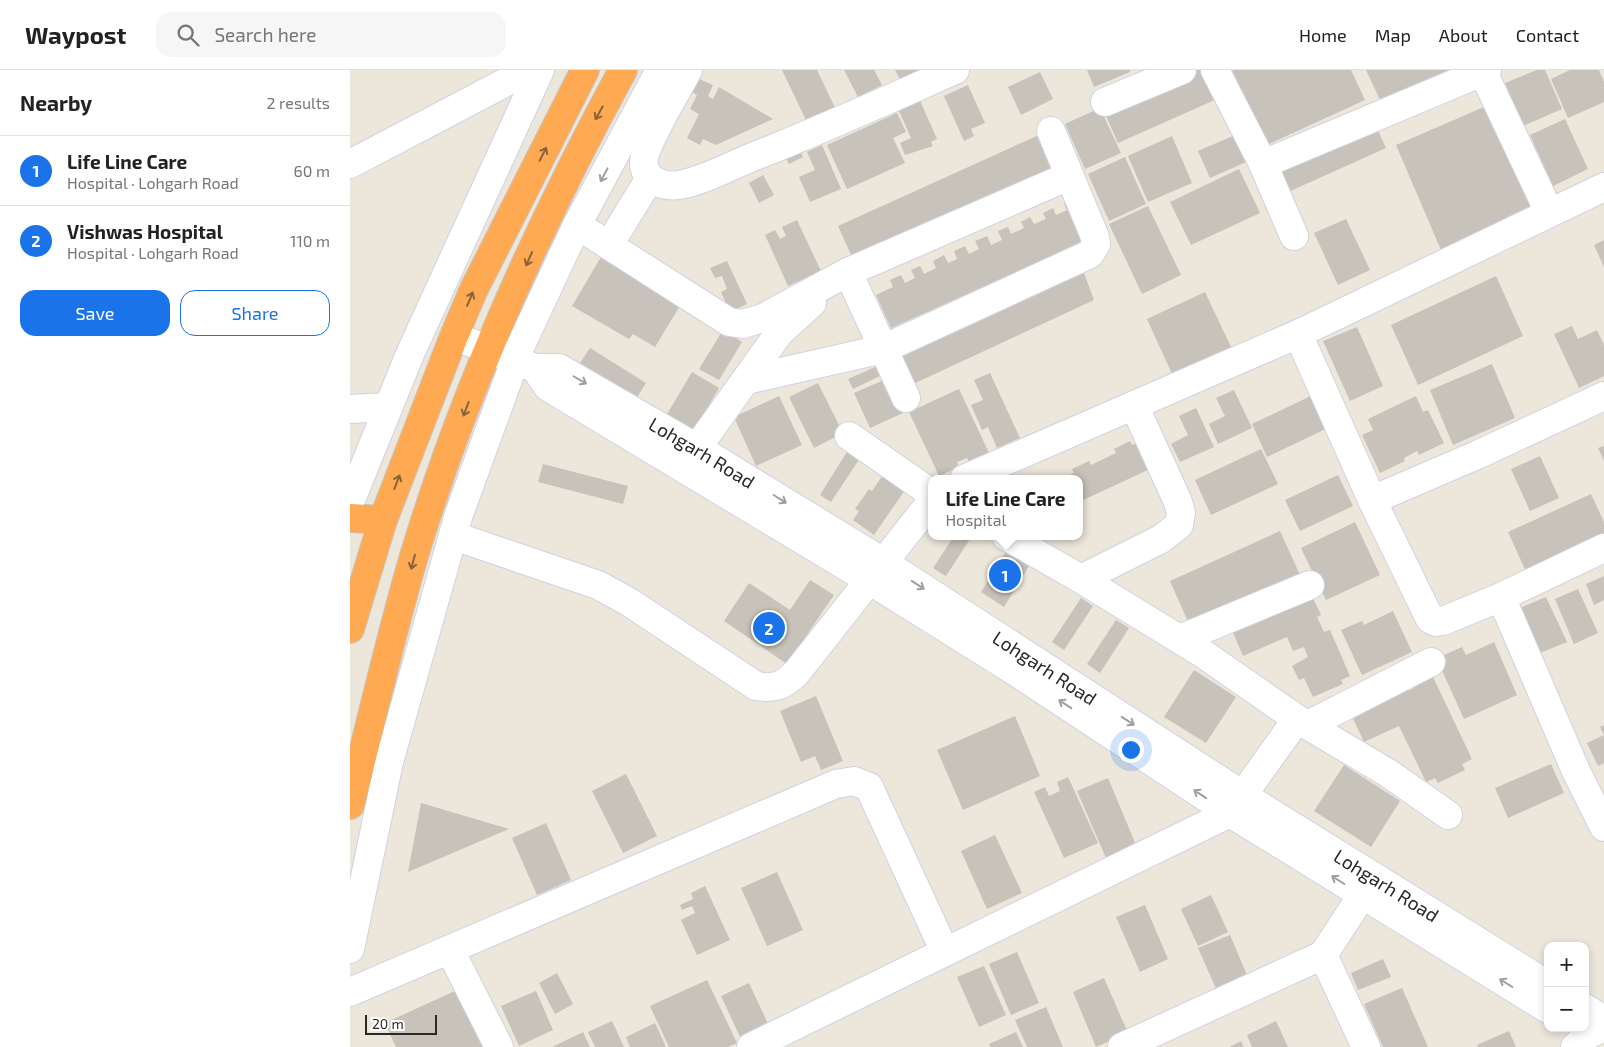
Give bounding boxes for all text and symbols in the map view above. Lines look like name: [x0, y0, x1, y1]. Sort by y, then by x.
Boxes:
search box: [156, 12, 506, 57]
text: Waypost: [25, 20, 126, 49]
icon: search: [174, 21, 202, 49]
text: Search here: [214, 23, 317, 46]
text: Home: [1299, 24, 1347, 46]
text: Map: [1375, 24, 1411, 46]
text: About: [1439, 24, 1488, 46]
text: Contact: [1516, 24, 1579, 46]
text: Nearby: [20, 90, 92, 115]
text: 2 results: [267, 93, 330, 112]
one-way arrow: [594, 105, 604, 120]
one-way arrow: [538, 146, 548, 161]
text: Life Line Care: [67, 150, 187, 173]
text: 1: [33, 161, 39, 180]
text: 60 m: [294, 161, 330, 180]
one-way arrow: [599, 167, 608, 182]
text: Hospital · Lohgarh Road: [67, 173, 239, 192]
text: Vishwas Hospital: [67, 220, 223, 243]
text: 2: [31, 231, 41, 250]
text: 110 m: [290, 231, 330, 250]
text: Hospital · Lohgarh Road: [67, 243, 239, 262]
one-way arrow: [524, 251, 533, 266]
button: Save: [20, 290, 170, 336]
button: Share: [180, 290, 330, 336]
one-way arrow: [466, 292, 476, 307]
one-way arrow: [573, 375, 587, 385]
one-way arrow: [460, 401, 470, 416]
street label: Lohgarh Road: [645, 411, 759, 492]
one-way arrow: [393, 475, 402, 491]
popup: [928, 475, 1083, 540]
text: Life Line Care: [945, 487, 1066, 510]
one-way arrow: [772, 495, 786, 505]
text: Hospital: [945, 510, 1006, 529]
one-way arrow: [407, 554, 417, 570]
pin: 1: [989, 556, 1021, 594]
one-way arrow: [910, 580, 924, 590]
pin: 2: [753, 609, 785, 647]
street label: Lohgarh Road: [989, 625, 1102, 709]
one-way arrow: [1058, 699, 1072, 709]
one-way arrow: [1120, 716, 1134, 726]
your location: [1118, 737, 1144, 763]
one-way arrow: [1194, 789, 1208, 799]
street label: Lohgarh Road: [1330, 844, 1443, 926]
one-way arrow: [1332, 874, 1346, 884]
map controls: [1544, 942, 1589, 1032]
button: +: [1544, 942, 1589, 987]
one-way arrow: [1500, 978, 1514, 988]
button: −: [1544, 987, 1589, 1032]
scale bar: [365, 1012, 438, 1035]
text: 20 m: [372, 1015, 404, 1032]

